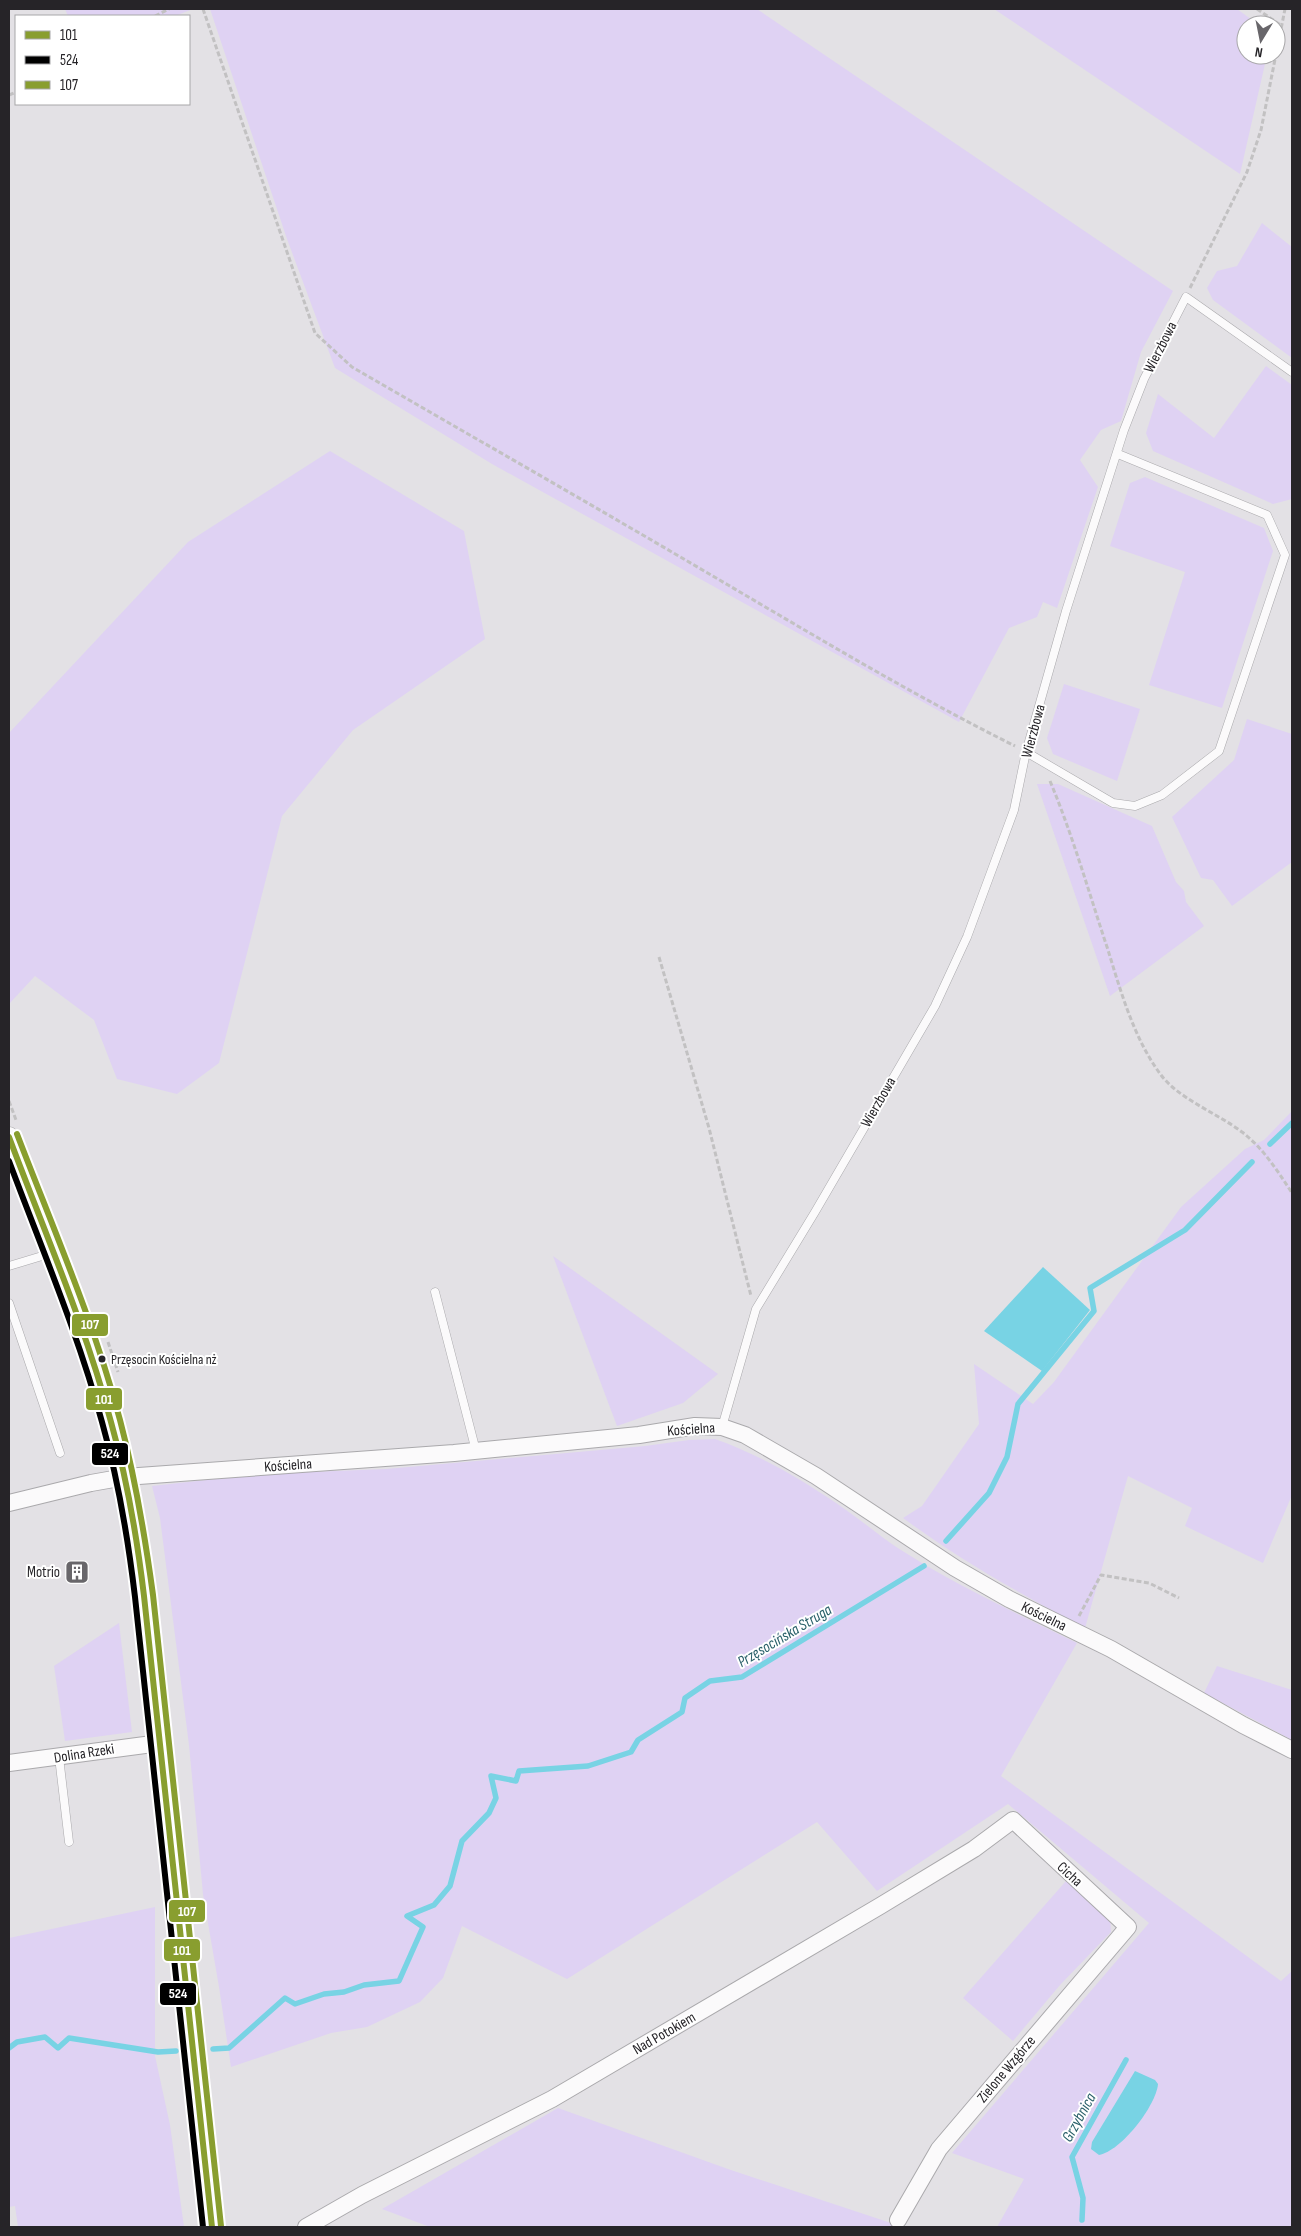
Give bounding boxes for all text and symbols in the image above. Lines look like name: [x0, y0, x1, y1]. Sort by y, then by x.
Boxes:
legend: [15, 15, 190, 105]
north arrow: [1236, 15, 1286, 65]
text: 101: [60, 26, 78, 45]
text: N: [1254, 43, 1264, 61]
text: 524: [60, 51, 78, 70]
text: 107: [60, 76, 78, 95]
street label: Wierzbowa: [1140, 318, 1181, 376]
street label: Wierzbowa: [1017, 702, 1050, 760]
street label: Wierzbowa: [857, 1074, 900, 1131]
line badge: 107: [71, 1313, 109, 1337]
text: 107: [81, 1316, 100, 1333]
place label: Przęsocin Kościelna nż: [111, 1351, 217, 1368]
marker: Przęsocin Kościelna nż: [97, 1354, 107, 1364]
line badge: 101: [85, 1387, 123, 1411]
text: 101: [95, 1391, 113, 1408]
street label: Kościelna: [666, 1418, 716, 1441]
line badge: 524: [91, 1442, 129, 1466]
text: 524: [101, 1445, 120, 1462]
street label: Kościelna: [263, 1454, 313, 1477]
building icon: Motrio: [64, 1559, 90, 1585]
place label: Motrio: [27, 1563, 60, 1582]
street label: Kościelna: [1018, 1597, 1070, 1636]
water label: Przęsocińska Struga: [734, 1600, 836, 1672]
street label: Dolina Rzeki: [53, 1739, 116, 1768]
street label: Cicha: [1053, 1858, 1087, 1891]
line badge: 107: [168, 1899, 206, 1923]
text: 107: [178, 1903, 197, 1920]
line badge: 101: [163, 1938, 201, 1962]
text: 101: [173, 1942, 191, 1959]
line badge: 524: [159, 1982, 197, 2006]
text: 524: [169, 1985, 188, 2002]
street label: Nad Potokiem: [629, 2008, 699, 2059]
street label: Zielone Wzgórze: [973, 2032, 1040, 2107]
water label: Grzybnica: [1058, 2090, 1101, 2145]

